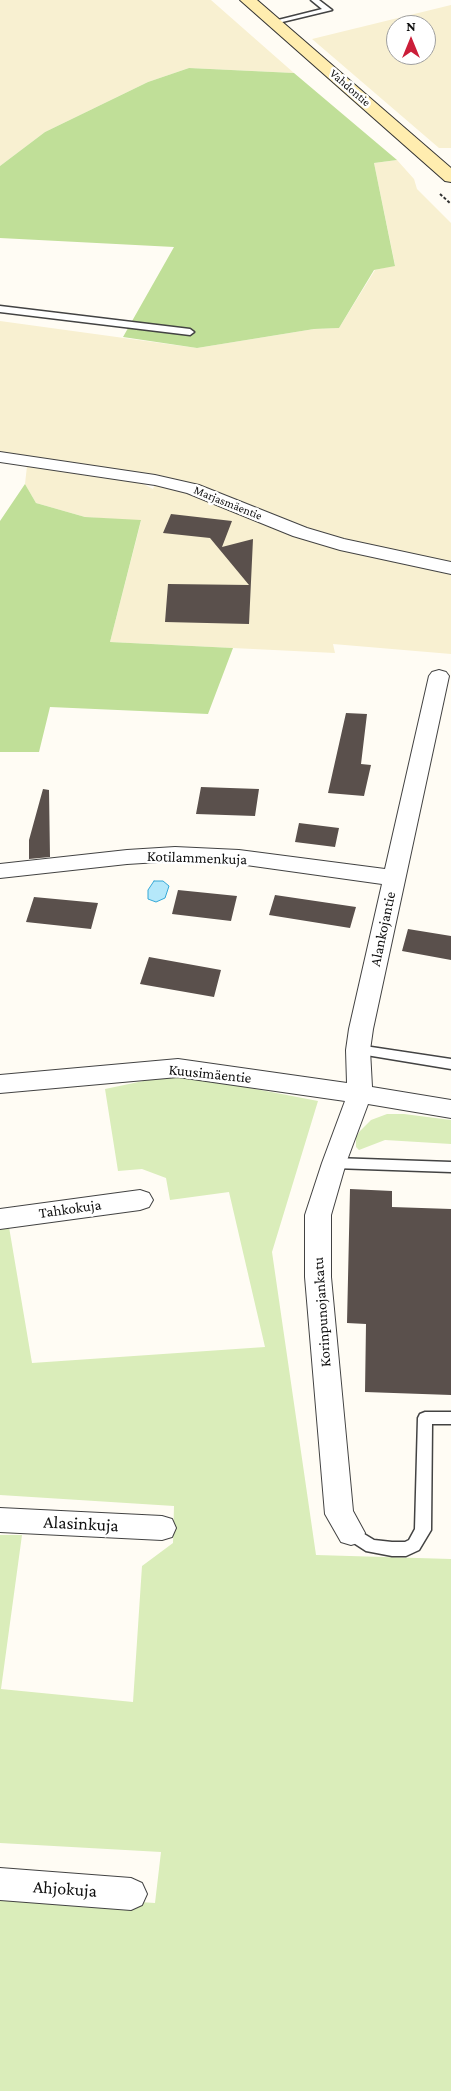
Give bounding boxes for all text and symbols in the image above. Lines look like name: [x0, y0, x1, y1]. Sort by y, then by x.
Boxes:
north arrow: [386, 15, 436, 65]
text: N: [406, 18, 416, 34]
street label: Vahdontie: [327, 66, 373, 110]
street label: Marjasmäentie: [192, 483, 264, 523]
street label: Kotilammenkuja: [147, 847, 247, 869]
street label: Alankojantie: [366, 890, 400, 968]
street label: Kuusimäentie: [168, 1061, 252, 1087]
street label: Tahkokuja: [38, 1196, 102, 1222]
street label: Korinpunojankatu: [309, 1256, 335, 1368]
street label: Alasinkuja: [43, 1511, 119, 1537]
street label: Ahjokuja: [32, 1876, 98, 1902]

